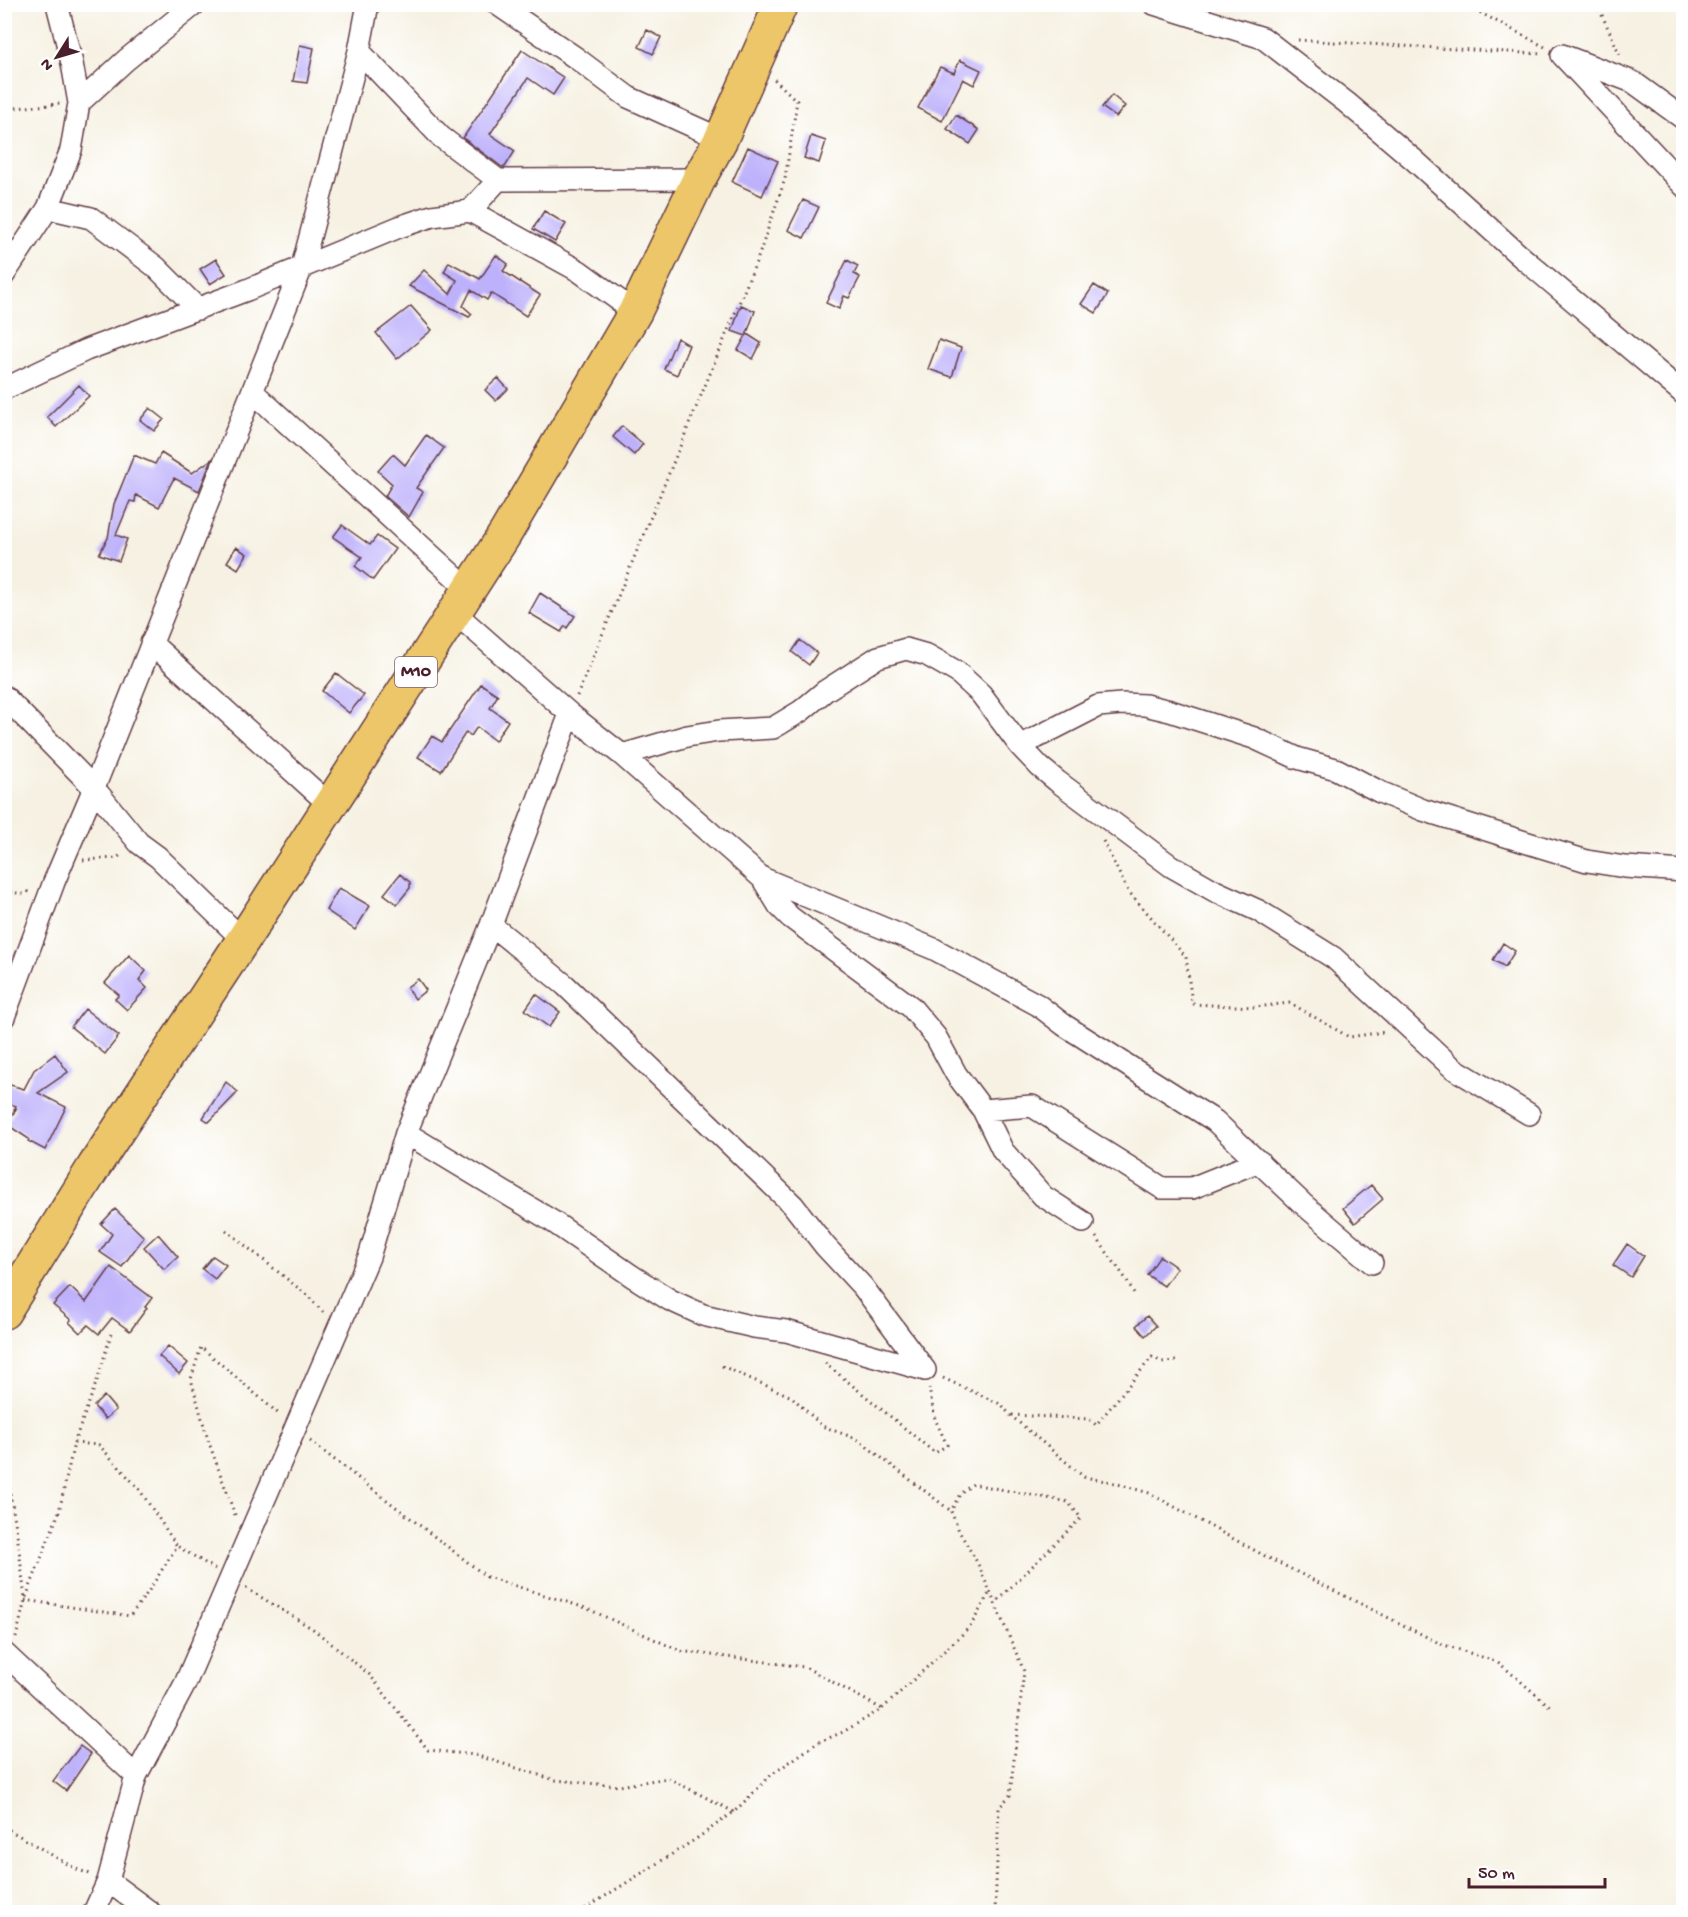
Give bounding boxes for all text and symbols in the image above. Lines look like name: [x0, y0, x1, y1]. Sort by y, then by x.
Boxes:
north arrow: [27, 27, 87, 87]
text: N: [37, 54, 59, 74]
road number: M10: [395, 657, 437, 687]
scale bar: [1469, 1851, 1606, 1889]
text: 50 m: [1478, 1864, 1515, 1885]

